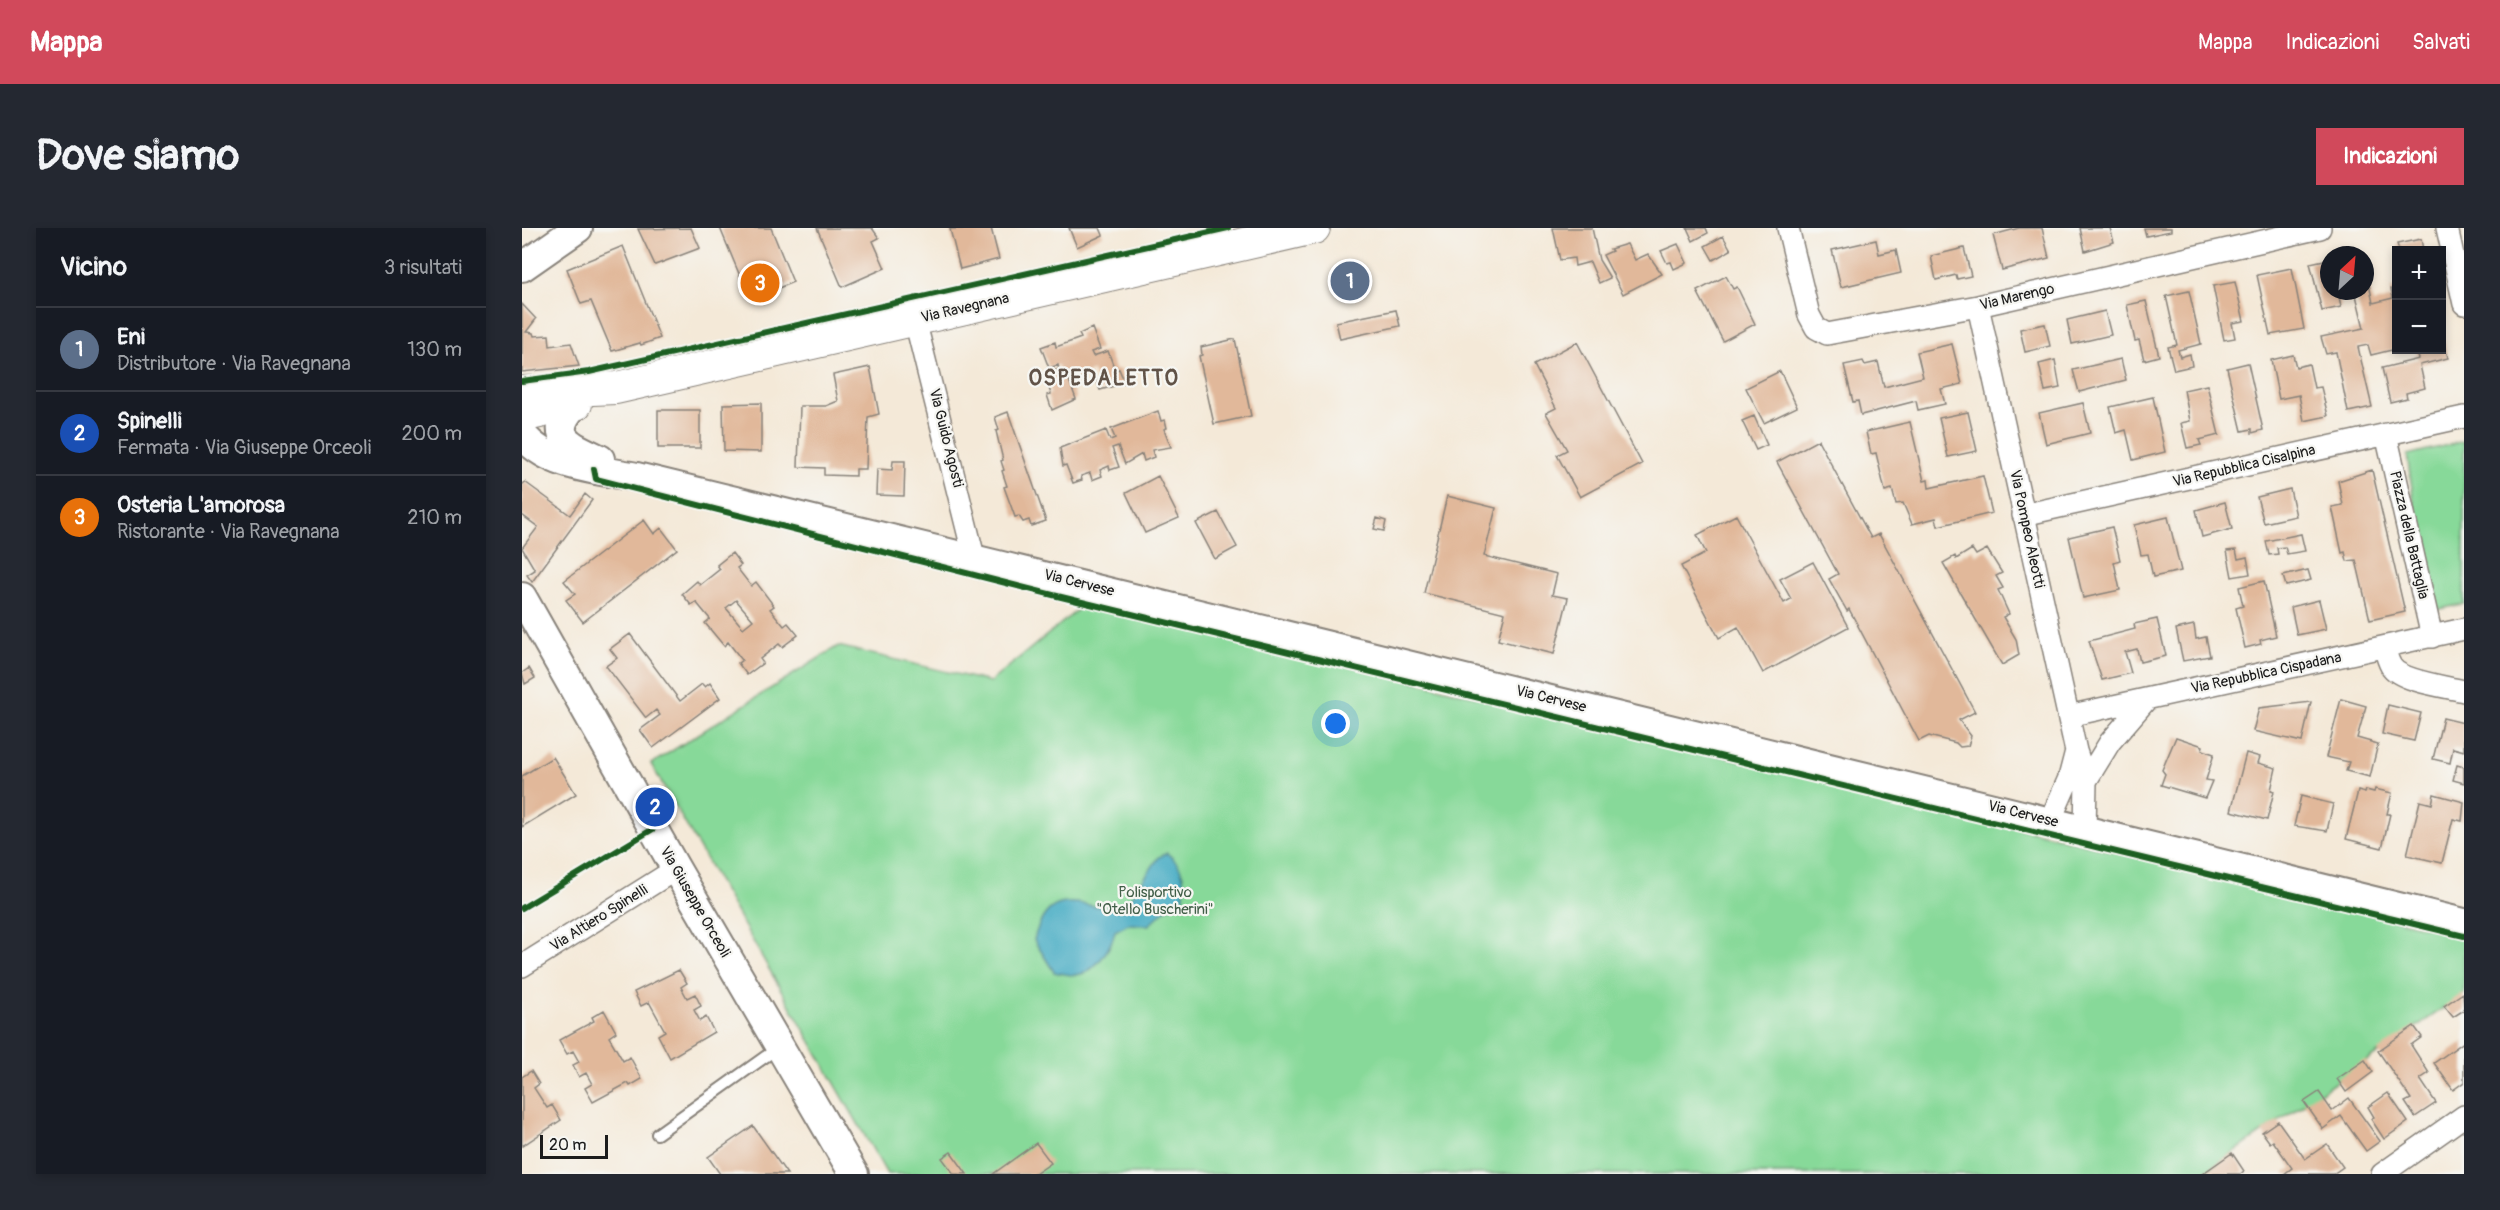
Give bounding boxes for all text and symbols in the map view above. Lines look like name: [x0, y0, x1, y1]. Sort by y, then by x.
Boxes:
text: Mappa: [30, 25, 103, 60]
text: Mappa: [2198, 29, 2253, 56]
text: Indicazioni: [2286, 29, 2379, 56]
text: Salvati: [2412, 29, 2470, 56]
button: Indicazioni: [2316, 128, 2464, 185]
text: Dove siamo: [36, 130, 239, 182]
north arrow: [2320, 246, 2374, 300]
map controls: [2392, 246, 2446, 354]
button: +: [2392, 246, 2446, 300]
text: Vicino: [60, 251, 127, 283]
text: 3 risultati: [384, 255, 462, 280]
pin: 1: [1330, 259, 1370, 304]
pin: 3: [740, 260, 780, 306]
street label: Via Marengo: [1978, 279, 2056, 315]
street label: Via Ravegnana: [919, 289, 1011, 327]
button: −: [2392, 300, 2446, 354]
text: Eni: [117, 323, 145, 351]
text: 1: [76, 337, 83, 362]
text: 130 m: [407, 337, 462, 362]
text: Distributore · Via Ravegnana: [117, 351, 351, 376]
district label: OSPEDALETTO: [1029, 365, 1179, 392]
street label: Via Guido Agosti: [925, 387, 968, 490]
text: Spinelli: [117, 407, 182, 435]
text: 2: [74, 421, 85, 446]
text: 200 m: [401, 421, 462, 446]
text: Fermata · Via Giuseppe Orceoli: [117, 435, 371, 460]
street label: Via Repubblica Cisalpina: [2171, 440, 2317, 492]
street label: Via Pompeo Aleotti: [2005, 468, 2049, 590]
street label: Piazza della Battaglia: [2385, 469, 2433, 601]
text: Osteria L'amorosa: [117, 491, 285, 519]
text: 3: [74, 505, 85, 530]
text: 210 m: [407, 505, 462, 530]
text: Ristorante · Via Ravegnana: [117, 519, 340, 544]
street label: Via Cervese: [1042, 565, 1117, 601]
street label: Via Repubblica Cispadana: [2189, 648, 2343, 698]
street label: Via Cervese: [1514, 681, 1589, 717]
your location: [1321, 709, 1350, 738]
pin: 2: [636, 784, 674, 830]
street label: Via Cervese: [1986, 796, 2061, 832]
street label: Via Giuseppe Orceoli: [655, 843, 735, 961]
street label: Via Altiero Spinelli: [547, 880, 652, 956]
park label: Polisportivo "Otello Buscherini": [1096, 883, 1214, 919]
scale bar: [540, 1132, 608, 1160]
text: 20 m: [549, 1135, 587, 1155]

